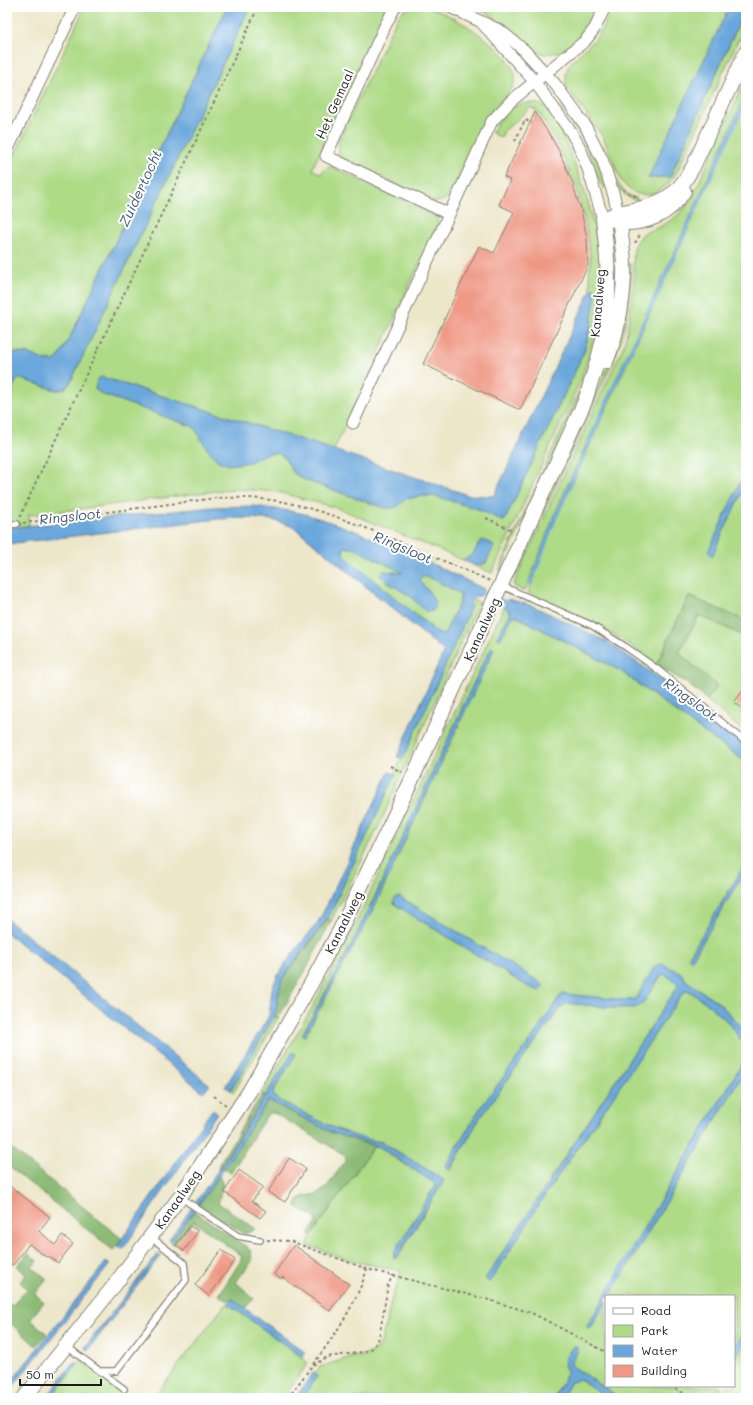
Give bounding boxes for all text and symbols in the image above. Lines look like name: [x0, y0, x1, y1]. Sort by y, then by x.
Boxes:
street label: Het Gemaal: [311, 66, 357, 142]
water label: Zuidertocht: [114, 147, 166, 229]
street label: Kanaalweg: [586, 268, 608, 338]
water label: Ringsloot: [38, 503, 102, 529]
water label: Ringsloot: [371, 526, 435, 568]
street label: Kanaalweg: [459, 594, 503, 664]
water label: Ringsloot: [660, 673, 722, 725]
street label: Kanaalweg: [320, 888, 366, 956]
street label: Kanaalweg: [150, 1166, 204, 1232]
legend: [605, 1295, 735, 1387]
text: Road: [641, 1302, 671, 1318]
text: Park: [641, 1322, 668, 1338]
text: Water: [641, 1342, 678, 1358]
scale bar: [20, 1361, 101, 1387]
text: Building: [641, 1362, 687, 1378]
text: 50 m: [26, 1366, 54, 1382]

